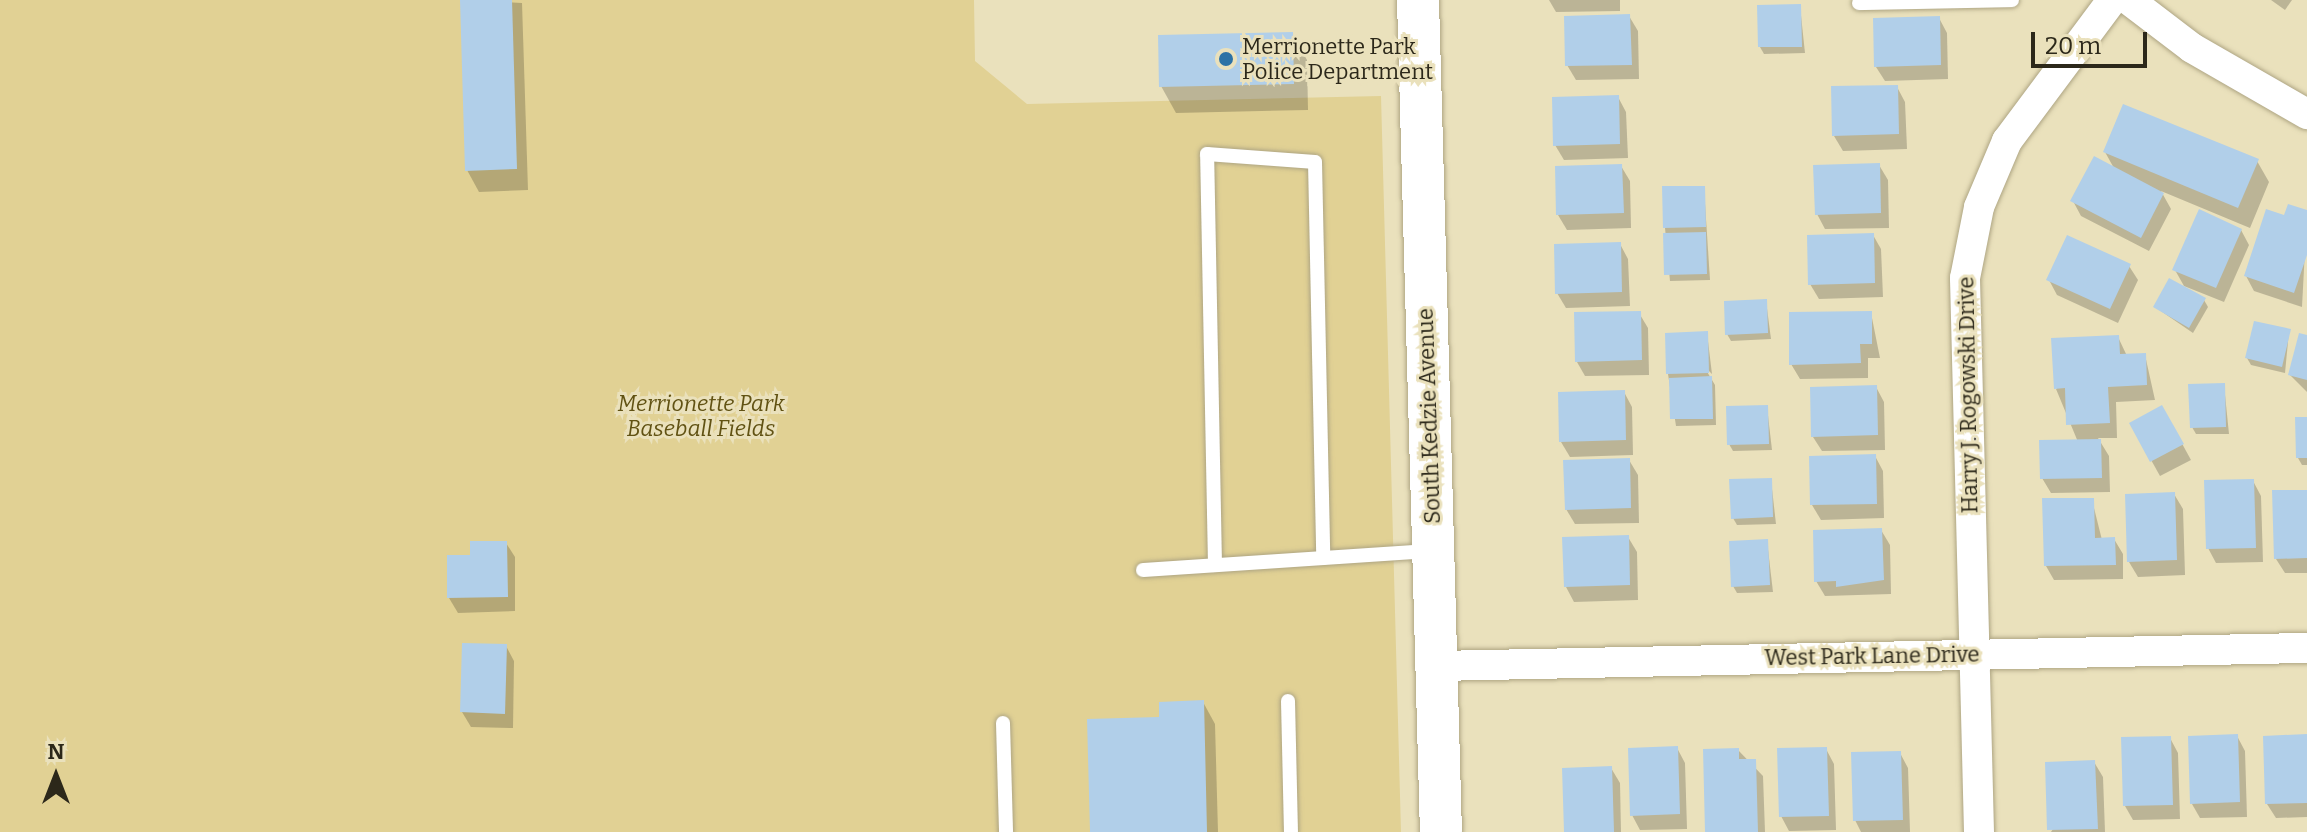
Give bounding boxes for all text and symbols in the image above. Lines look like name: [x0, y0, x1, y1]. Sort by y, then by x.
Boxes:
scale bar: [2035, 16, 2151, 66]
text: 20 m: [2045, 32, 2101, 60]
place label: Merrionette Park Police Department: [1242, 33, 1433, 84]
marker: Merrionette Park Police Department: [1217, 50, 1235, 68]
street label: Harry J. Rogowski Drive: [1953, 276, 1983, 514]
street label: South Kedzie Avenue: [1412, 308, 1446, 524]
park label: Merrionette Park Baseball Fields: [617, 390, 785, 442]
street label: West Park Lane Drive: [1764, 641, 1980, 671]
north arrow: [16, 736, 96, 816]
text: N: [48, 738, 64, 765]

